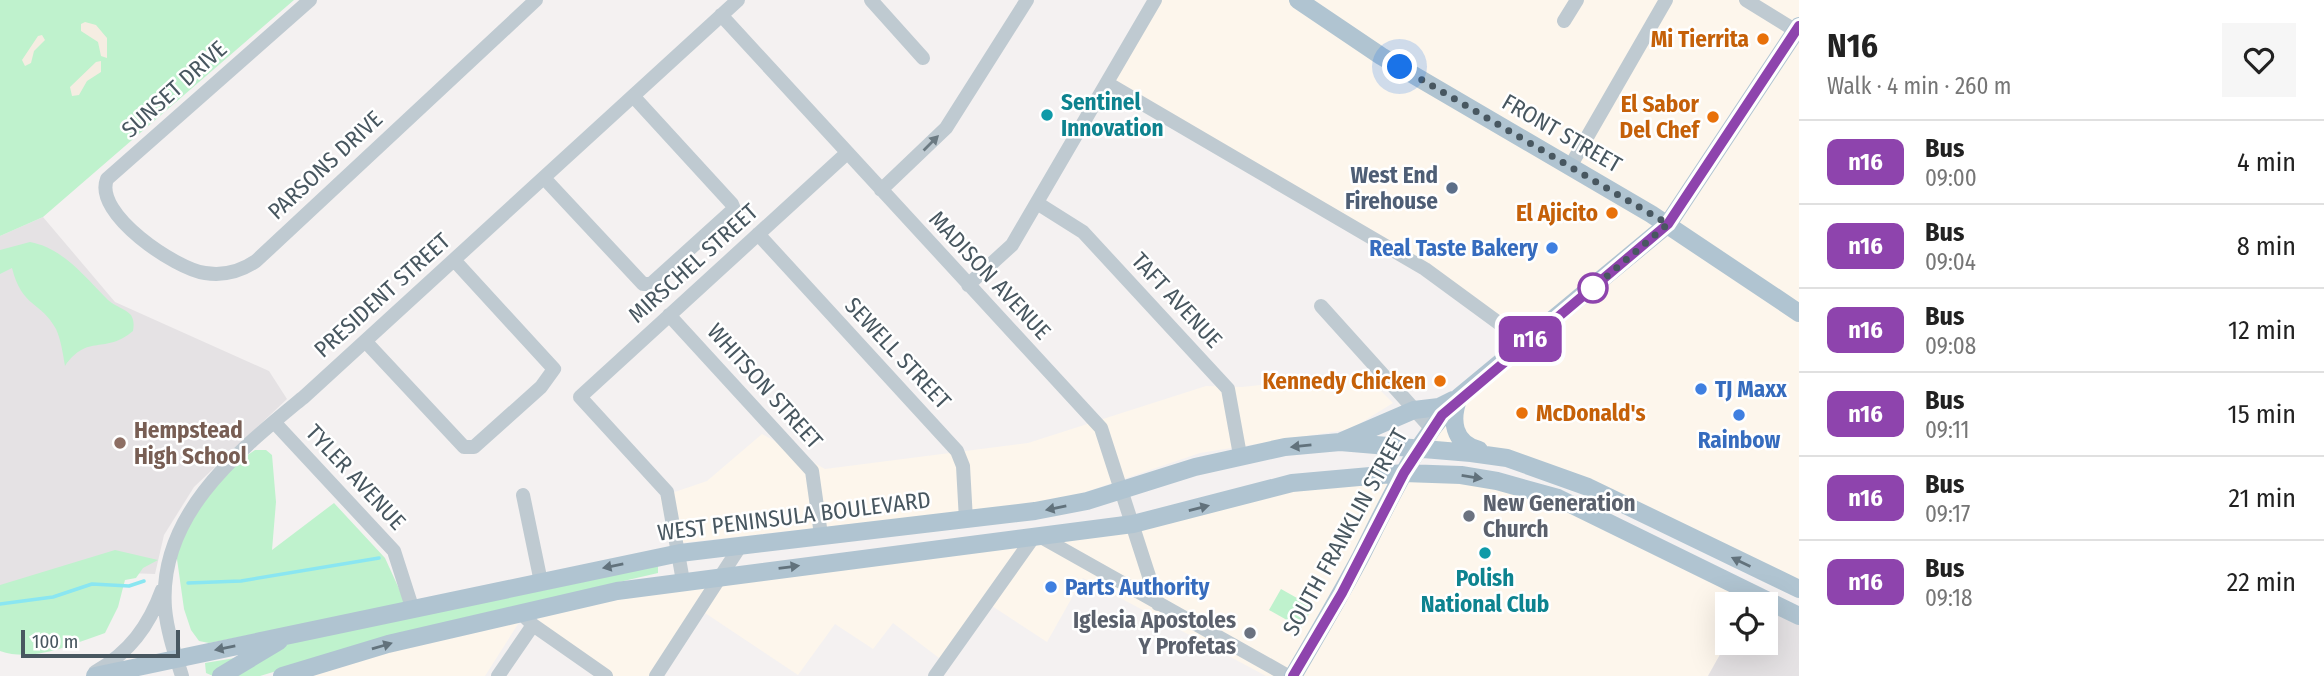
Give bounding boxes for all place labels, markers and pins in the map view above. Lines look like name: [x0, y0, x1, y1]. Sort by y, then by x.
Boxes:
place label: Mi Tierrita: [1651, 25, 1749, 53]
marker: Mi Tierrita: [1755, 31, 1771, 47]
place label: Sentinel Innovation: [1061, 88, 1164, 142]
place label: El Sabor Del Chef: [1619, 90, 1701, 144]
marker: Sentinel Innovation: [1039, 107, 1055, 123]
marker: El Sabor Del Chef: [1705, 109, 1721, 125]
place label: West End Firehouse: [1345, 161, 1438, 215]
marker: West End Firehouse: [1444, 180, 1460, 196]
place label: El Ajicito: [1516, 199, 1598, 227]
marker: El Ajicito: [1604, 205, 1620, 221]
place label: Real Taste Bakery: [1369, 234, 1539, 262]
marker: Real Taste Bakery: [1544, 240, 1560, 256]
unlabelled marker: [1578, 273, 1608, 303]
place label: Kennedy Chicken: [1262, 367, 1426, 395]
marker: Kennedy Chicken: [1432, 373, 1448, 389]
place label: TJ Maxx: [1715, 375, 1788, 403]
marker: TJ Maxx: [1693, 381, 1709, 397]
place label: McDonald's: [1536, 399, 1646, 427]
marker: McDonald's: [1514, 405, 1530, 421]
marker: Rainbow: [1731, 407, 1747, 423]
place label: Hempstead High School: [134, 416, 248, 470]
place label: Rainbow: [1698, 426, 1781, 454]
marker: Hempstead High School: [112, 435, 128, 451]
place label: New Generation Church: [1483, 489, 1636, 543]
marker: New Generation Church: [1461, 508, 1477, 524]
marker: Polish National Club: [1477, 545, 1493, 561]
place label: Polish National Club: [1421, 564, 1549, 618]
place label: Parts Authority: [1065, 573, 1210, 601]
marker: Parts Authority: [1043, 579, 1059, 595]
place label: Iglesia Apostoles Y Profetas: [1073, 606, 1236, 660]
marker: Iglesia Apostoles Y Profetas: [1242, 625, 1258, 641]

